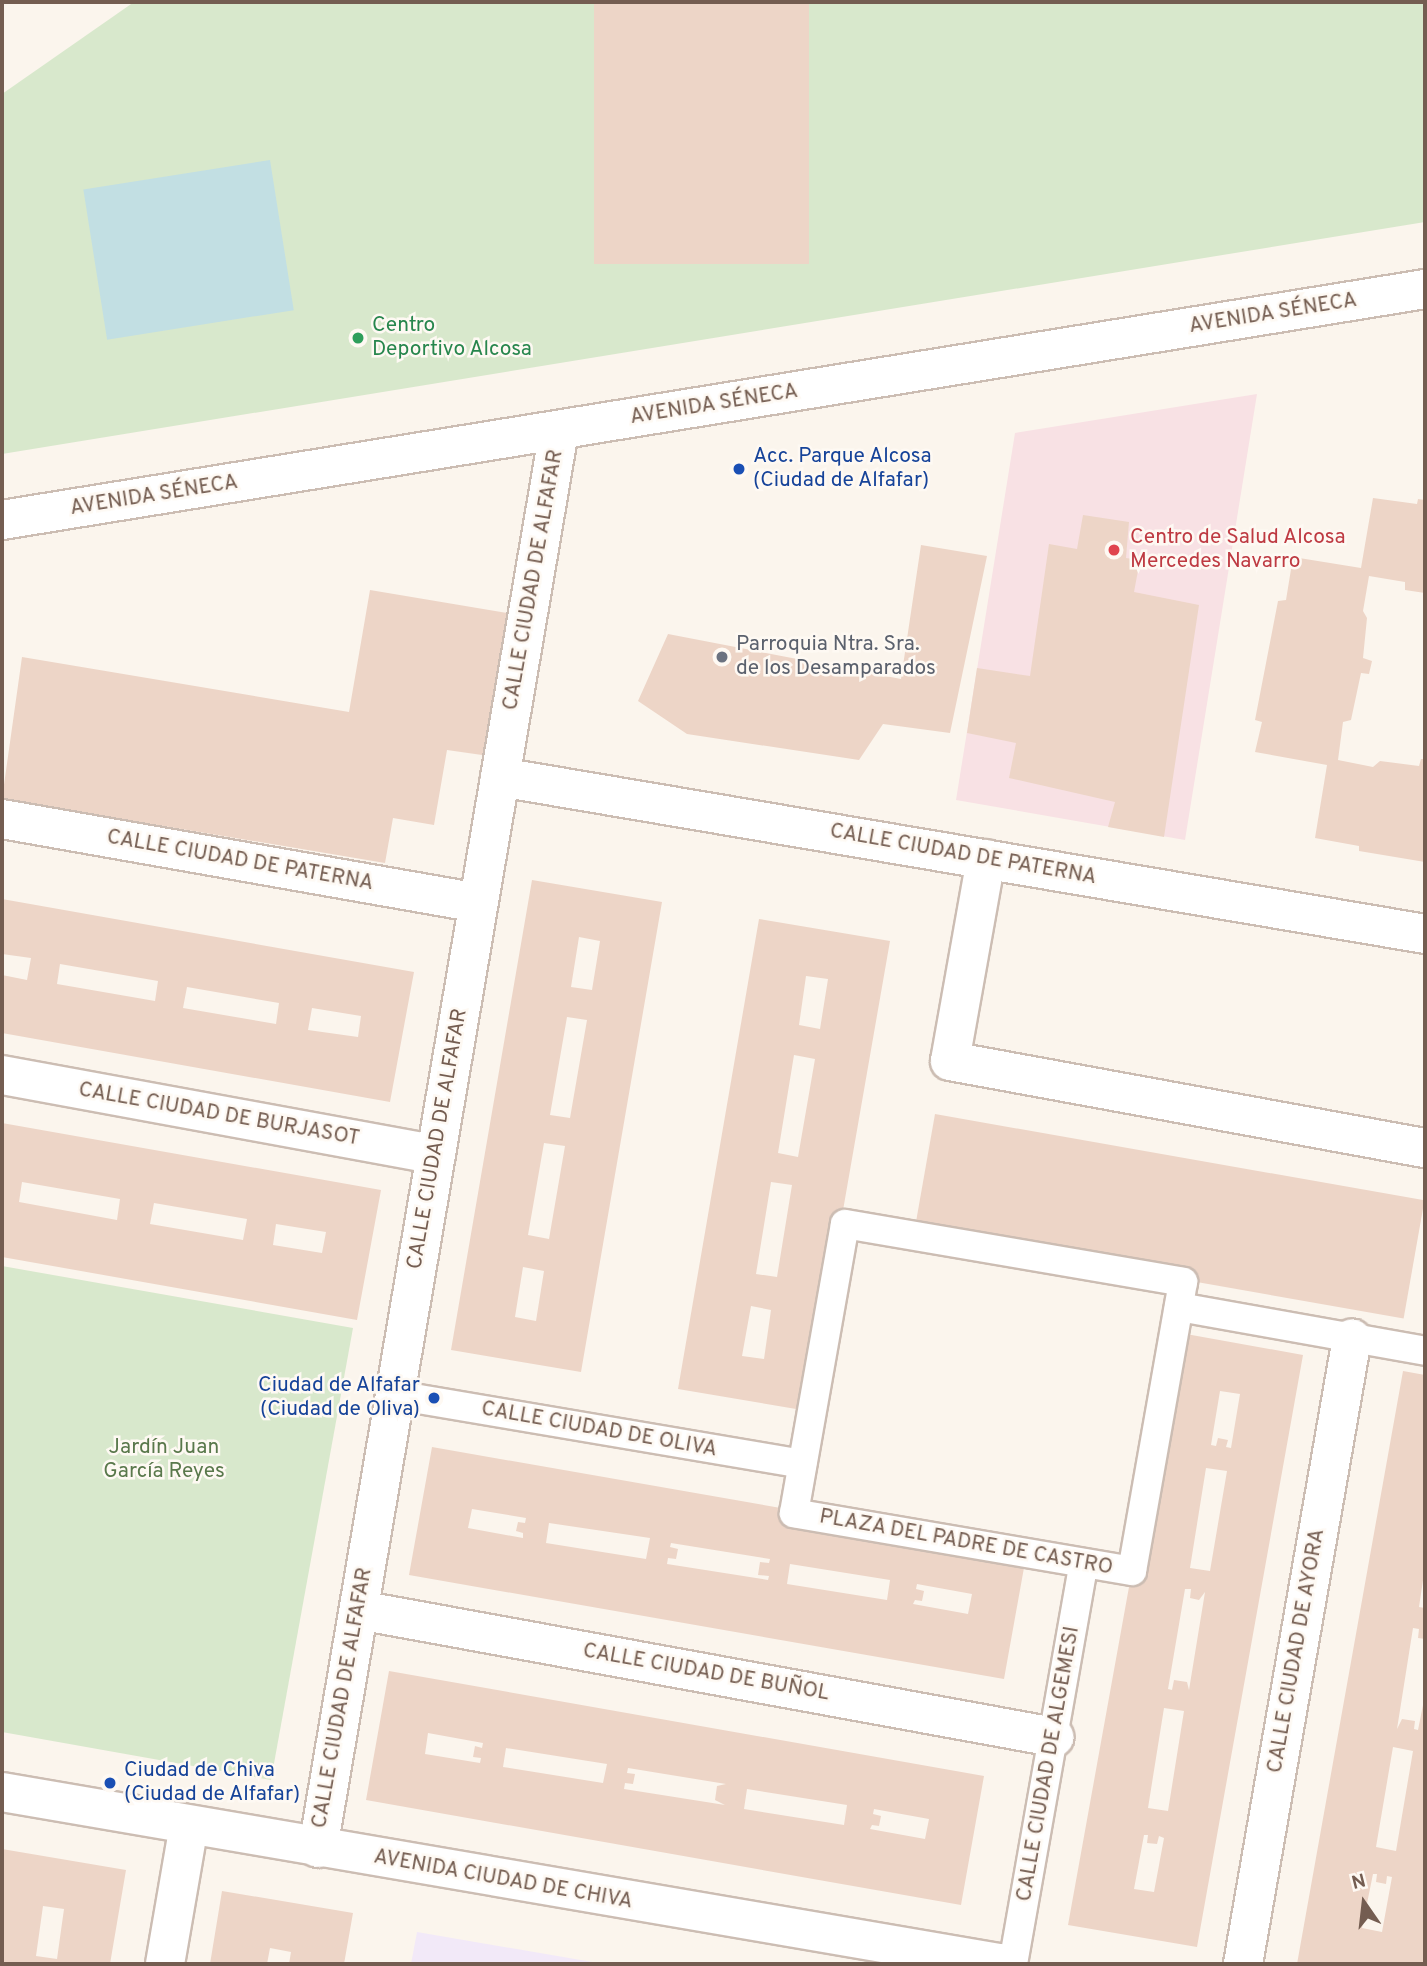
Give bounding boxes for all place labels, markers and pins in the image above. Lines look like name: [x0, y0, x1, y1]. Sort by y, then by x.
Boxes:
place label: Centro Deportivo Alcosa: [372, 313, 533, 363]
marker: Centro Deportivo Alcosa: [350, 330, 366, 346]
place label: Acc. Parque Alcosa (Ciudad de Alfafar): [753, 444, 932, 494]
marker: Acc. Parque Alcosa (Ciudad de Alfafar): [731, 461, 747, 477]
place label: Centro de Salud Alcosa Mercedes Navarro: [1130, 525, 1346, 575]
marker: Centro de Salud Alcosa Mercedes Navarro: [1104, 540, 1124, 560]
place label: Parroquia Ntra. Sra. de los Desamparados: [736, 632, 936, 682]
marker: Parroquia Ntra. Sra. de los Desamparados: [714, 649, 730, 665]
place label: Ciudad de Alfafar (Ciudad de Oliva): [257, 1373, 420, 1423]
marker: Ciudad de Alfafar (Ciudad de Oliva): [426, 1390, 442, 1406]
place label: Ciudad de Chiva (Ciudad de Alfafar): [124, 1758, 301, 1808]
marker: Ciudad de Chiva (Ciudad de Alfafar): [102, 1775, 118, 1791]

